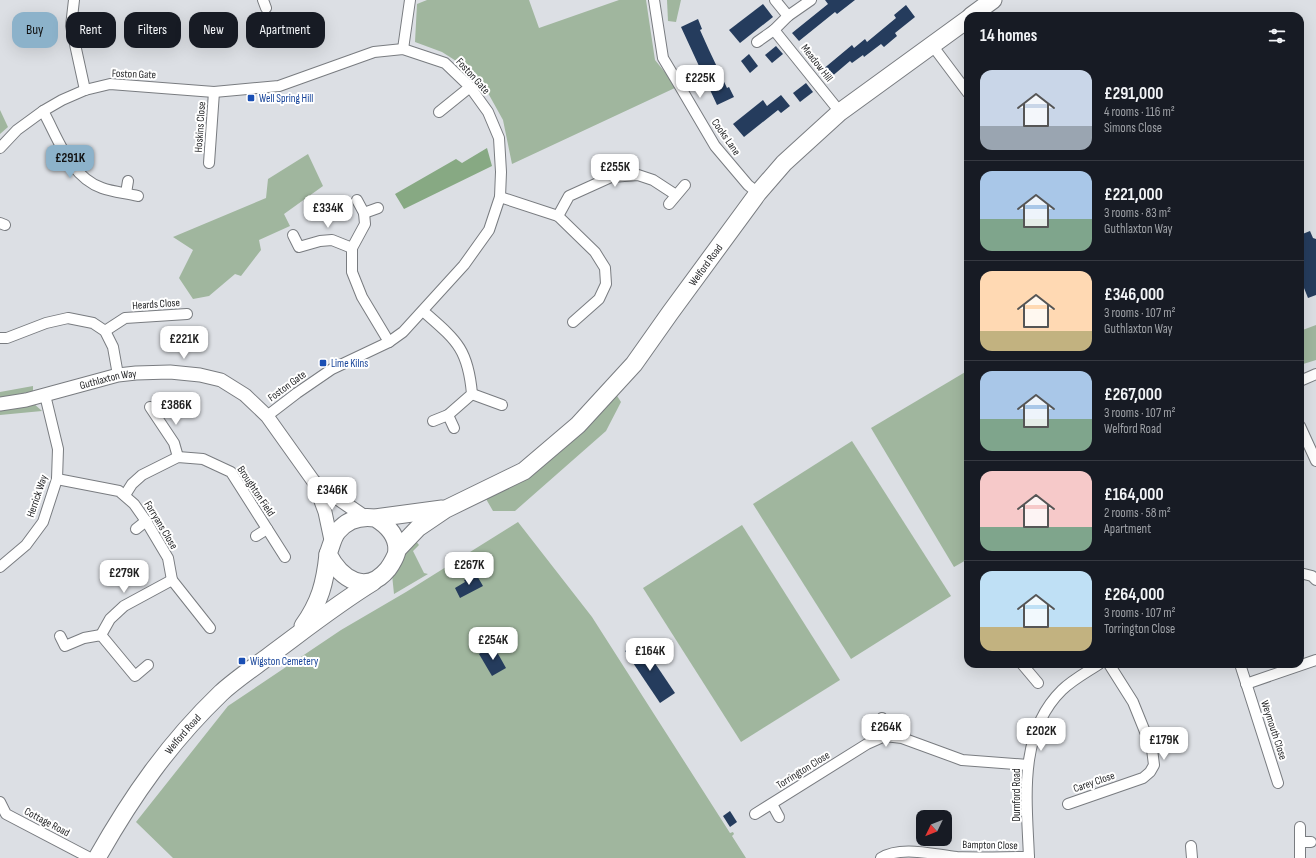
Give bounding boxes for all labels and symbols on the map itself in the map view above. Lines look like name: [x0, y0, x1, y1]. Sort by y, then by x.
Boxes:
street label: Meadow Hill: [798, 42, 836, 84]
street label: Foston Gate: [453, 55, 493, 97]
pin: £225K: [672, 65, 728, 99]
street label: Foston Gate: [112, 67, 156, 81]
place label: Well Spring Hill: [259, 92, 313, 105]
marker: Well Spring Hill: [246, 93, 256, 103]
street label: Hoskins Close: [192, 101, 208, 153]
street label: Cooks Lane: [709, 116, 743, 158]
pin: £291K: [42, 145, 98, 179]
pin: £255K: [587, 154, 643, 188]
pin: £334K: [300, 195, 356, 229]
street label: Welford Road: [686, 241, 725, 288]
street label: Heards Close: [132, 296, 180, 312]
pin: £221K: [156, 326, 212, 360]
place label: Lime Kilns: [331, 357, 368, 370]
marker: Lime Kilns: [318, 358, 328, 368]
street label: Guthlaxton Way: [78, 366, 138, 392]
street label: Foston Gate: [265, 368, 309, 404]
pin: £386K: [148, 392, 204, 426]
street label: Broughton Field: [234, 463, 278, 519]
street label: Herrick Way: [24, 472, 51, 519]
pin: £346K: [304, 477, 360, 511]
street label: Forryans Close: [142, 498, 180, 552]
pin: £267K: [441, 552, 497, 586]
pin: £279K: [96, 560, 152, 594]
pin: £254K: [465, 627, 521, 661]
pin: £164K: [622, 638, 678, 672]
place label: Wigston Cemetery: [250, 655, 319, 668]
marker: Wigston Cemetery: [237, 656, 247, 666]
street label: Weymouth Close: [1258, 699, 1290, 761]
street label: Welford Road: [162, 711, 204, 757]
pin: £264K: [858, 714, 914, 748]
pin: £202K: [1013, 718, 1069, 752]
pin: £179K: [1136, 727, 1192, 761]
street label: Torrington Close: [774, 749, 832, 791]
street label: Durnford Road: [1010, 768, 1023, 822]
street label: Carey Close: [1072, 769, 1116, 795]
street label: Cottage Road: [22, 805, 72, 840]
north arrow: [916, 810, 952, 846]
street label: Bampton Close: [962, 838, 1018, 852]

